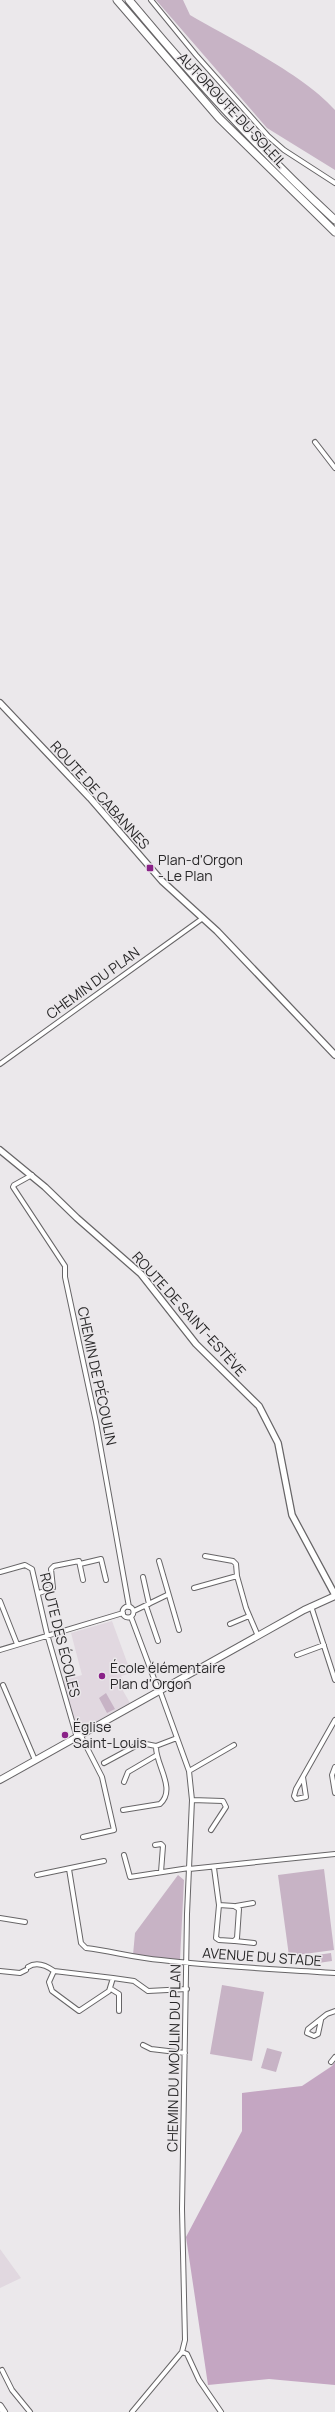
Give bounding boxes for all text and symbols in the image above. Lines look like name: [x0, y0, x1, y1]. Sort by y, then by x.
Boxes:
street label: AUTOROUTE DU SOLEIL: [174, 48, 291, 171]
street label: ROUTE DE CABANNES: [47, 736, 154, 853]
place label: Plan-d'Orgon - Le Plan: [158, 850, 243, 885]
marker: Plan-d'Orgon - Le Plan: [145, 863, 155, 873]
street label: CHEMIN DU PLAN: [42, 942, 143, 1023]
street label: ROUTE DE SAINT-ESTÈVE: [128, 1247, 251, 1380]
street label: CHEMIN DE PÉCOULIN: [74, 1305, 121, 1447]
street label: ROUTE DES ÉCOLES: [36, 1571, 85, 1699]
place label: École élémentaire Plan d'Orgon: [110, 1658, 225, 1693]
marker: École élémentaire Plan d'Orgon: [97, 1671, 107, 1681]
place label: Église Saint-Louis: [73, 1717, 147, 1752]
marker: Église Saint-Louis: [60, 1730, 70, 1740]
street label: AVENUE DU STADE: [202, 1943, 322, 1970]
street label: CHEMIN DU MOULIN DU PLAN: [162, 1964, 185, 2152]

